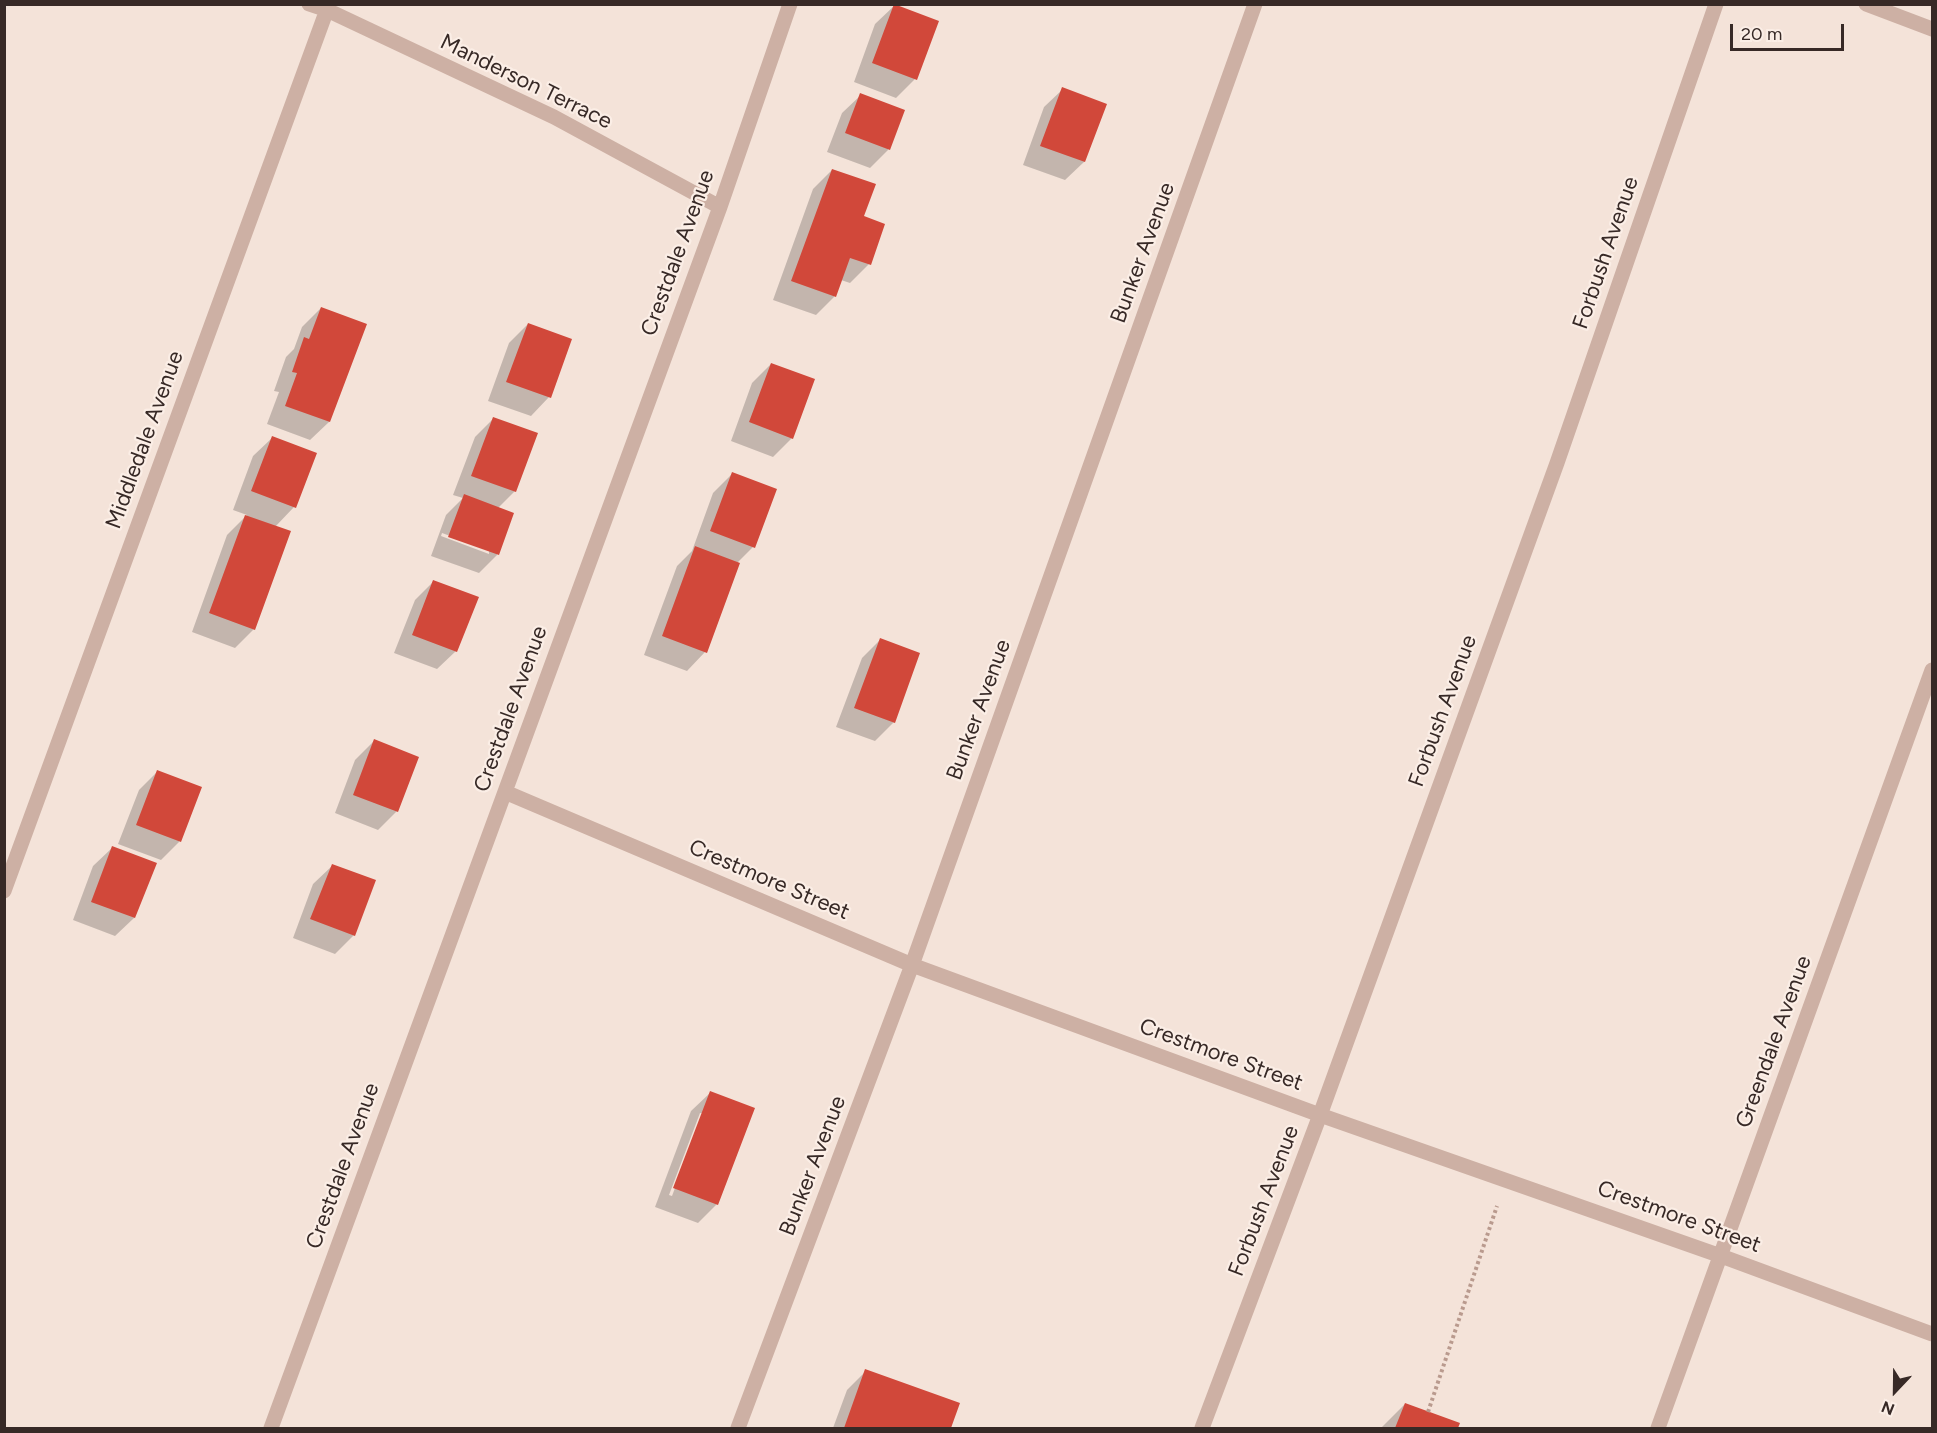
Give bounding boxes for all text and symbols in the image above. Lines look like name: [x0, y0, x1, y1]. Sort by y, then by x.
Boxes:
scale bar: [1733, 12, 1847, 50]
text: 20 m: [1741, 23, 1782, 45]
street label: Manderson Terrace: [436, 29, 616, 135]
street label: Crestdale Avenue: [636, 166, 720, 340]
street label: Forbush Avenue: [1568, 173, 1644, 333]
street label: Bunker Avenue: [1105, 179, 1181, 327]
street label: Middledale Avenue: [101, 348, 189, 532]
street label: Crestdale Avenue: [469, 622, 553, 796]
street label: Forbush Avenue: [1403, 632, 1483, 790]
street label: Bunker Avenue: [941, 636, 1017, 784]
street label: Crestmore Street: [685, 834, 853, 926]
street label: Greendale Avenue: [1731, 952, 1817, 1132]
street label: Crestmore Street: [1136, 1013, 1306, 1097]
street label: Crestdale Avenue: [301, 1079, 385, 1253]
street label: Bunker Avenue: [774, 1092, 852, 1240]
street label: Forbush Avenue: [1223, 1122, 1305, 1280]
street label: Crestmore Street: [1594, 1175, 1764, 1259]
north arrow: [1865, 1361, 1925, 1421]
text: N: [1879, 1397, 1897, 1419]

